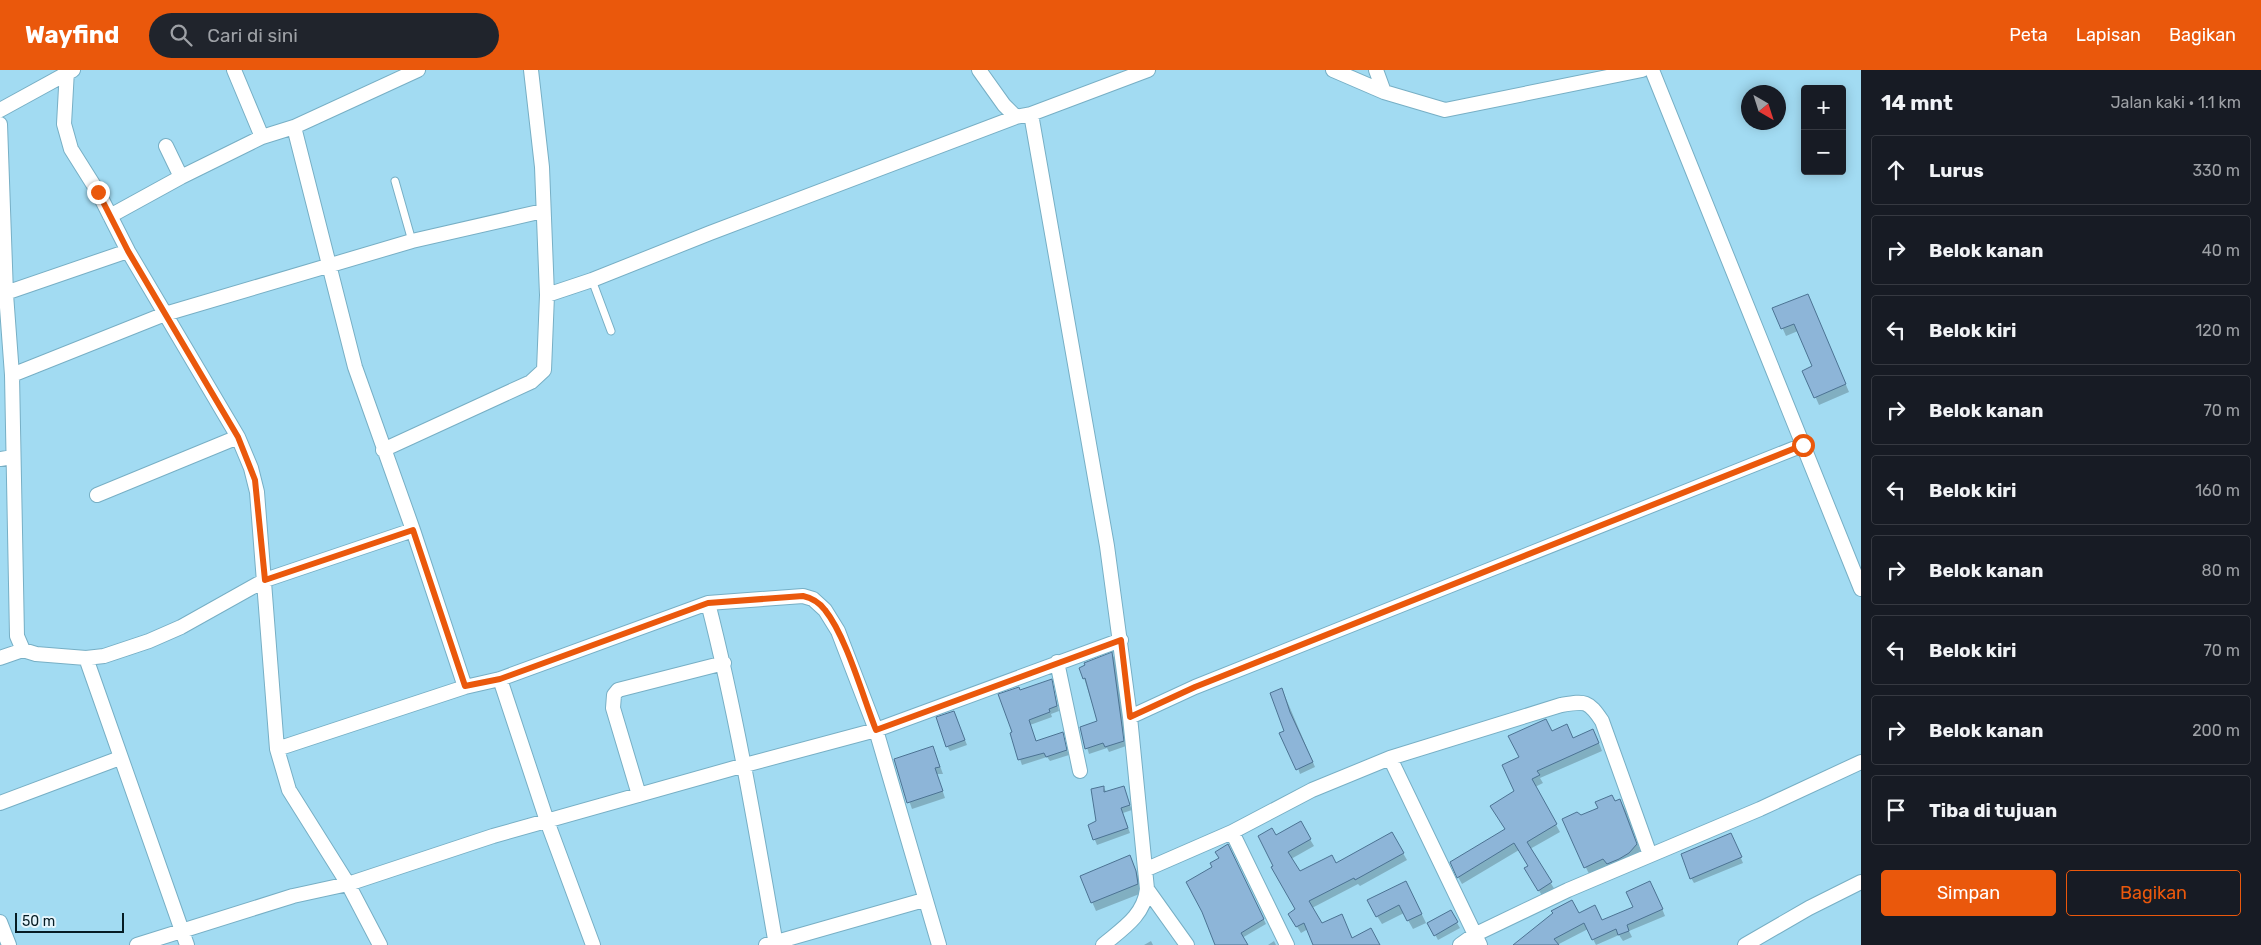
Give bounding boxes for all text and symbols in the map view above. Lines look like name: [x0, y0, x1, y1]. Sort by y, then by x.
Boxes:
search box: [149, 13, 499, 58]
text: Wayfind: [25, 21, 119, 49]
icon: search: [167, 21, 195, 49]
text: Cari di sini: [207, 24, 298, 47]
text: Peta: [2009, 24, 2048, 46]
text: Lapisan: [2076, 24, 2141, 46]
text: Bagikan: [2169, 24, 2236, 46]
north arrow: [1741, 85, 1786, 130]
map controls: [1801, 85, 1846, 175]
button: +: [1801, 85, 1846, 130]
text: 14 mnt: [1881, 90, 1953, 115]
text: Jalan kaki · 1.1 km: [2111, 93, 2241, 112]
button: −: [1801, 130, 1846, 175]
icon: ahead: [1882, 156, 1910, 184]
text: Lurus: [1929, 159, 1984, 182]
text: 330 m: [2192, 161, 2240, 180]
route end: [87, 181, 110, 204]
icon: right: [1882, 236, 1910, 264]
text: Belok kanan: [1929, 239, 2044, 262]
text: 40 m: [2202, 241, 2240, 260]
icon: left: [1882, 316, 1910, 344]
text: Belok kiri: [1929, 319, 2016, 342]
text: 120 m: [2195, 321, 2240, 340]
icon: right: [1882, 396, 1910, 424]
text: Belok kanan: [1929, 399, 2044, 422]
text: 70 m: [2203, 401, 2240, 420]
route start: [1792, 434, 1815, 457]
icon: left: [1882, 476, 1910, 504]
text: Belok kiri: [1929, 479, 2016, 502]
text: 160 m: [2195, 481, 2240, 500]
icon: right: [1882, 556, 1910, 584]
text: Belok kanan: [1929, 559, 2044, 582]
text: 80 m: [2202, 561, 2240, 580]
icon: left: [1882, 636, 1910, 664]
text: Belok kiri: [1929, 639, 2016, 662]
text: 70 m: [2203, 641, 2240, 660]
icon: right: [1882, 716, 1910, 744]
text: Belok kanan: [1929, 719, 2044, 742]
text: 200 m: [2192, 721, 2240, 740]
icon: arrive: [1882, 796, 1910, 824]
text: Tiba di tujuan: [1929, 799, 2057, 822]
button: Simpan: [1881, 870, 2056, 916]
button: Bagikan: [2066, 870, 2241, 916]
scale bar: [15, 910, 124, 933]
text: 50 m: [22, 913, 55, 930]

